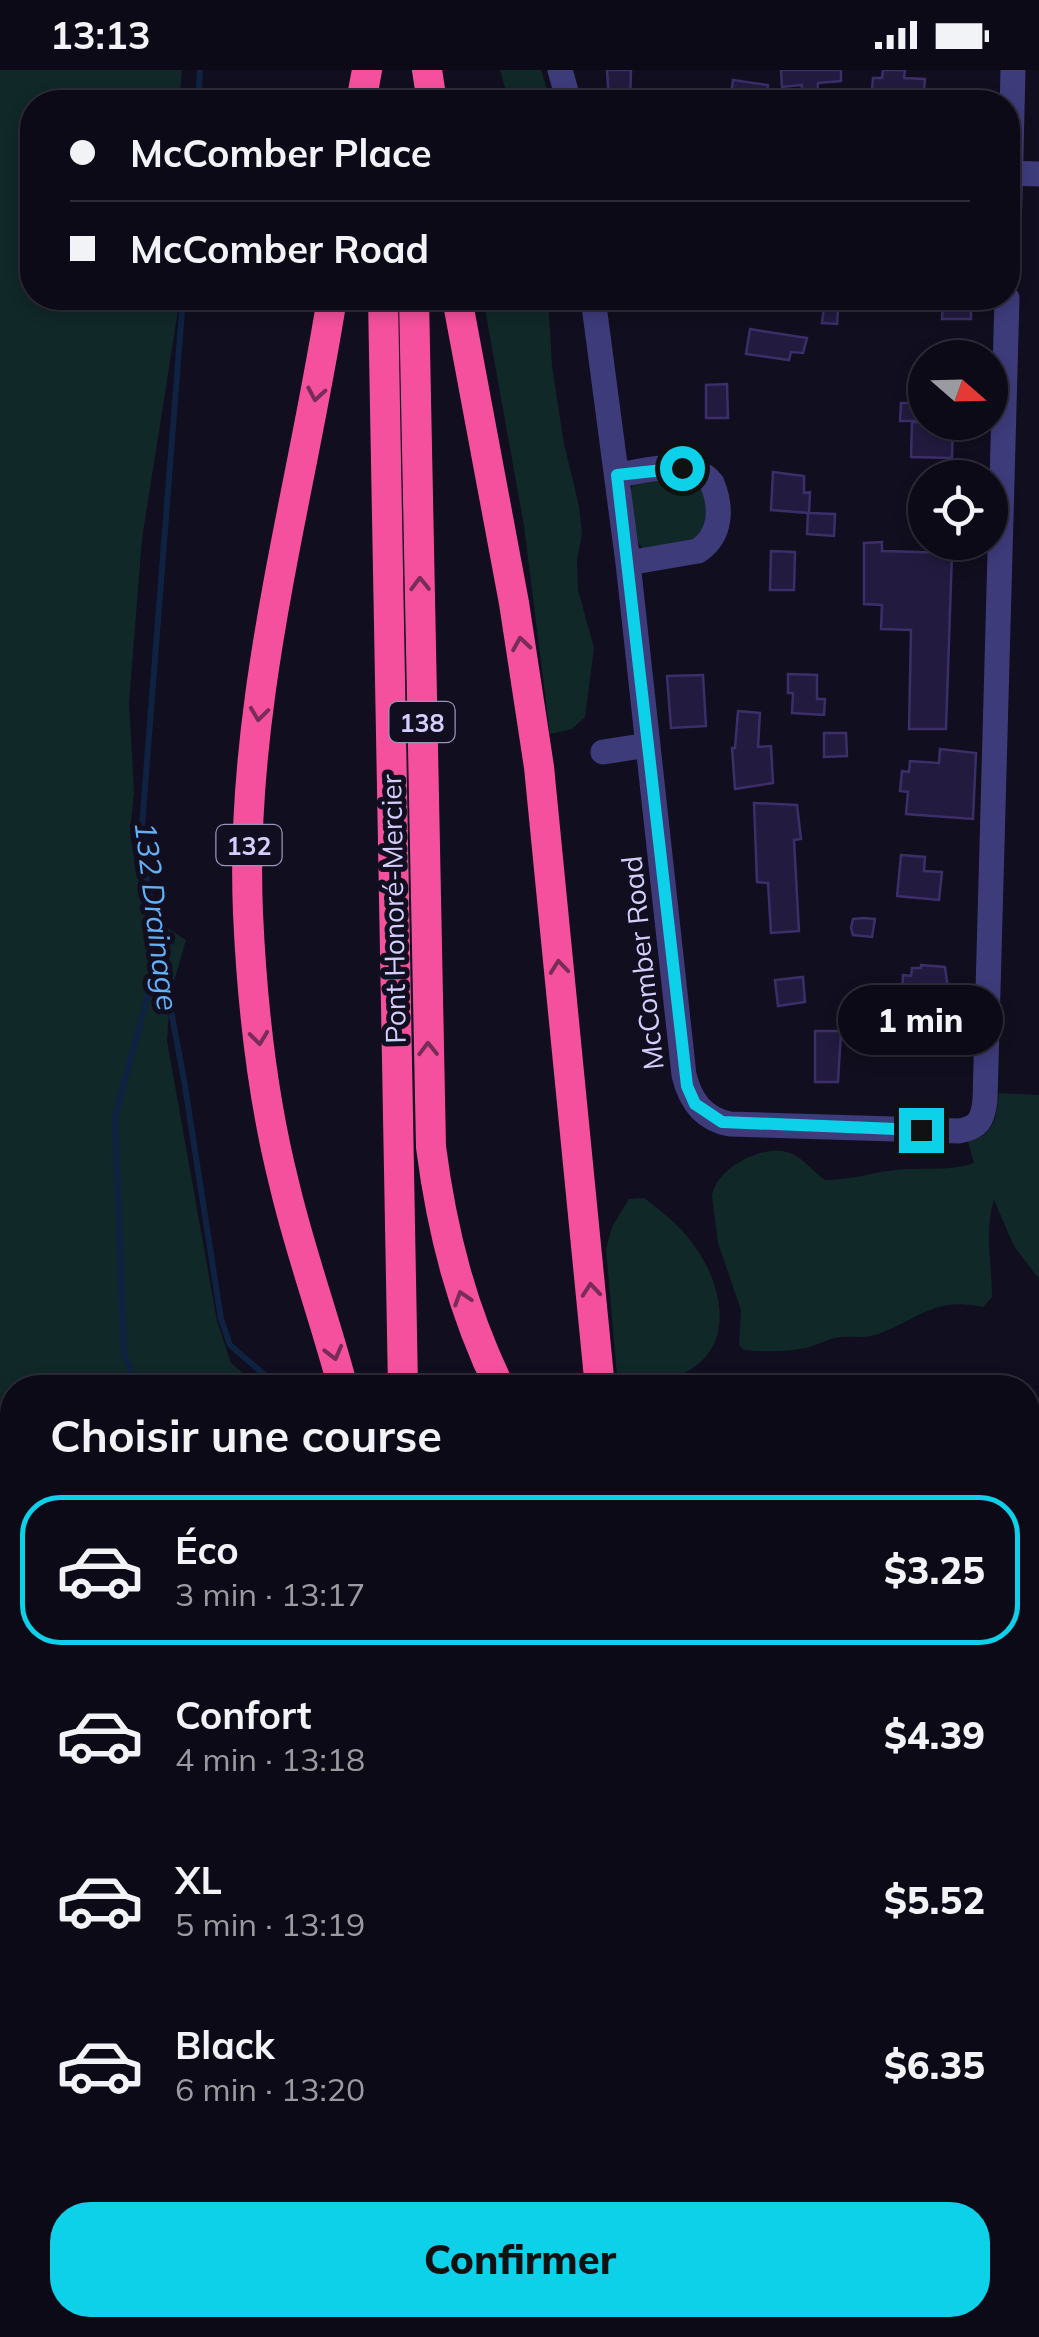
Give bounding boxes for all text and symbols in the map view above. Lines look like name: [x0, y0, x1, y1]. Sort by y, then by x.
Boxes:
text: 13:13: [50, 11, 151, 59]
text: McComber Place: [130, 129, 432, 177]
text: McComber Road: [130, 225, 429, 273]
north arrow: [908, 340, 1008, 440]
map controls: [908, 340, 1008, 560]
one-way arrow: [306, 385, 327, 402]
route start: [660, 446, 705, 491]
button: locate: [908, 460, 1008, 560]
one-way arrow: [409, 576, 431, 592]
one-way arrow: [511, 636, 532, 653]
road number: 138: [390, 702, 454, 742]
one-way arrow: [249, 705, 270, 722]
street label: Pont Honoré-Mercier: [373, 773, 413, 1044]
water label: 132 Drainage: [127, 819, 187, 1013]
road number: 132: [216, 825, 282, 865]
street label: McComber Road: [613, 854, 671, 1072]
one-way arrow: [549, 959, 571, 975]
callout: 1 min: [838, 985, 1004, 1055]
text: 1 min: [878, 1000, 963, 1040]
one-way arrow: [248, 1030, 269, 1046]
one-way arrow: [417, 1041, 438, 1057]
route end: [899, 1108, 944, 1153]
one-way arrow: [581, 1282, 603, 1298]
one-way arrow: [453, 1290, 473, 1307]
one-way arrow: [322, 1344, 343, 1361]
text: Choisir une course: [50, 1407, 442, 1463]
icon: car: [55, 1525, 145, 1615]
text: Éco: [175, 1526, 239, 1574]
text: $3.25: [884, 1546, 985, 1594]
text: 3 min · 13:17: [175, 1574, 365, 1614]
icon: car: [55, 1690, 145, 1780]
text: Confort: [175, 1691, 312, 1739]
text: $4.39: [884, 1711, 985, 1759]
text: 4 min · 13:18: [175, 1739, 365, 1779]
icon: car: [55, 1855, 145, 1945]
text: XL: [175, 1856, 222, 1904]
text: $5.52: [884, 1876, 985, 1924]
text: 5 min · 13:19: [175, 1904, 365, 1944]
icon: car: [55, 2020, 145, 2110]
text: Black: [175, 2021, 275, 2069]
text: $6.35: [884, 2041, 985, 2089]
text: 6 min · 13:20: [175, 2069, 365, 2109]
button: Confirmer: [50, 2202, 990, 2317]

